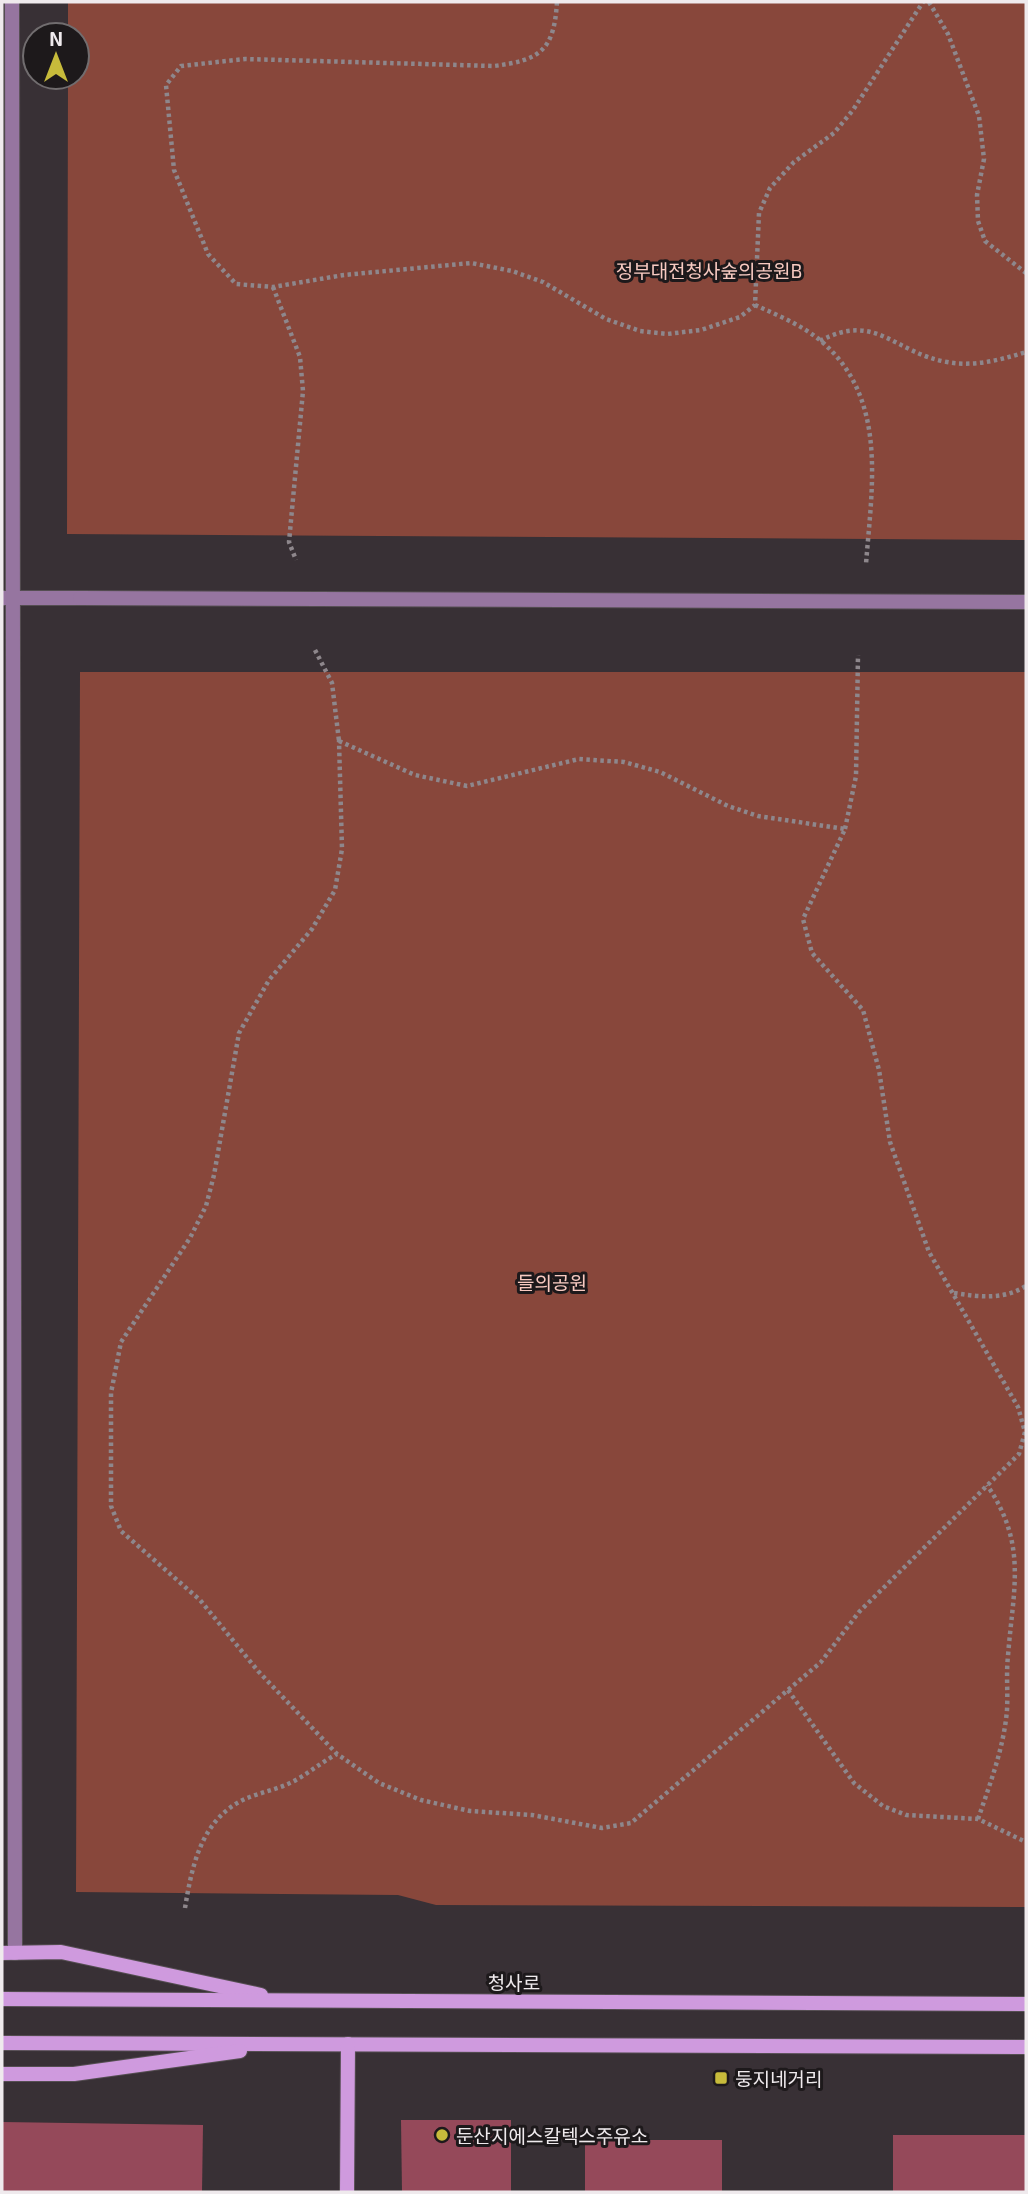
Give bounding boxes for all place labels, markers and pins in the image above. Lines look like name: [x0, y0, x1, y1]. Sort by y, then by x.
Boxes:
place label: 둥지네거리: [735, 2067, 822, 2090]
marker: 둥지네거리: [713, 2070, 729, 2086]
place label: 둔산지에스칼텍스주유소: [456, 2124, 648, 2147]
marker: 둔산지에스칼텍스주유소: [434, 2127, 450, 2143]

